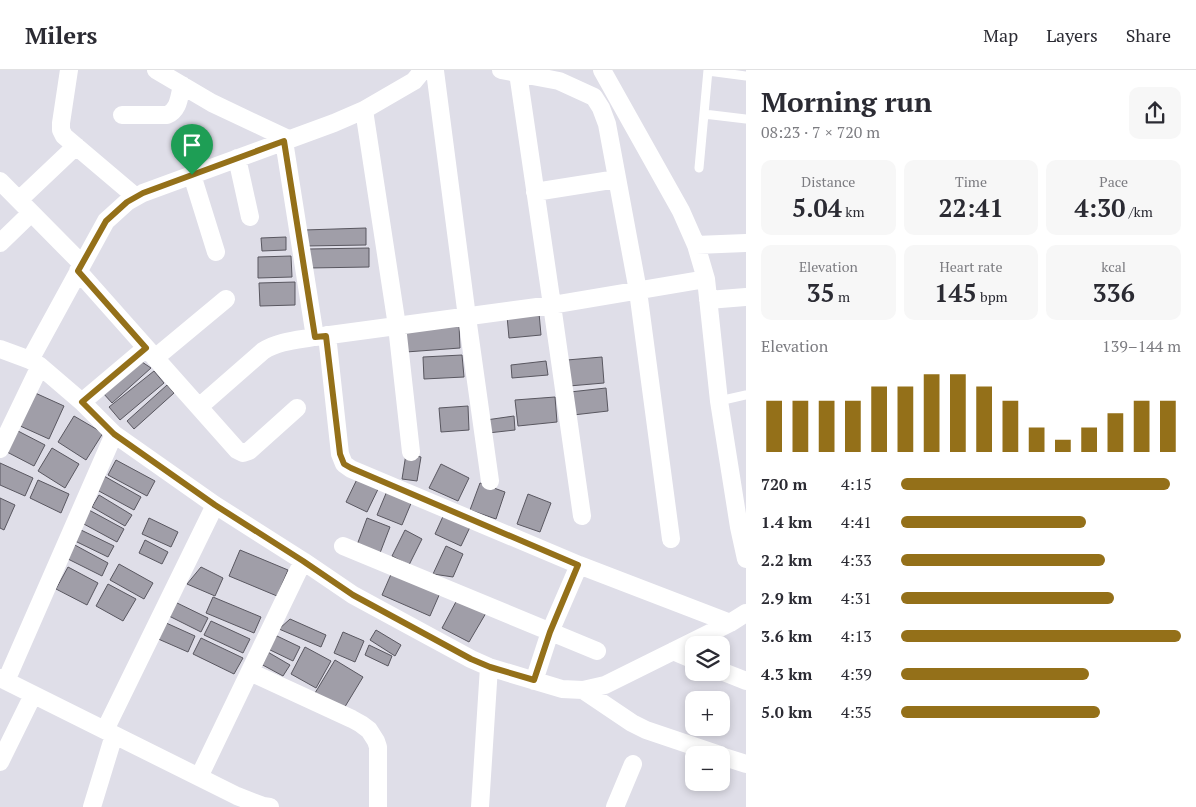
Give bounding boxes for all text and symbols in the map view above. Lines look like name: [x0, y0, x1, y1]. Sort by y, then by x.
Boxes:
text: Milers: [25, 19, 97, 51]
text: Map: [983, 23, 1018, 47]
text: Layers: [1046, 23, 1098, 47]
text: Share: [1126, 23, 1171, 47]
text: Morning run: [761, 83, 932, 120]
button: share: [1129, 87, 1181, 139]
text: 08:23 · 7 × 720 m: [761, 121, 880, 143]
pin: [171, 124, 213, 175]
icon: arrive: [178, 131, 206, 159]
text: Distance: [801, 172, 855, 191]
text: Time: [955, 172, 987, 191]
text: Pace: [1099, 172, 1128, 191]
text: 5.04: [792, 191, 842, 224]
text: 22:41: [938, 191, 1004, 224]
text: 4:30: [1074, 191, 1125, 224]
text: km: [842, 202, 865, 221]
text: /km: [1125, 202, 1153, 221]
text: Elevation: [799, 257, 858, 276]
text: Heart rate: [940, 257, 1002, 276]
text: kcal: [1101, 257, 1126, 276]
text: 35: [806, 276, 835, 309]
text: 145: [934, 276, 977, 309]
text: 336: [1092, 276, 1135, 309]
text: m: [835, 287, 850, 306]
text: bpm: [977, 287, 1008, 306]
text: Elevation: [761, 335, 828, 357]
text: 139–144 m: [1102, 335, 1181, 357]
text: 720 m: [761, 473, 807, 495]
text: 4:15: [841, 473, 872, 495]
text: 1.4 km: [761, 511, 812, 533]
text: 4:41: [841, 511, 872, 533]
text: 2.2 km: [761, 549, 812, 571]
text: 4:33: [841, 549, 872, 571]
text: 2.9 km: [761, 587, 812, 609]
text: 4:31: [841, 587, 872, 609]
text: 3.6 km: [761, 625, 812, 647]
text: 4:13: [841, 625, 872, 647]
map controls: [685, 636, 730, 791]
button: layers: [685, 636, 730, 681]
text: 4.3 km: [761, 663, 812, 685]
text: 4:39: [841, 663, 872, 685]
button: +: [685, 691, 730, 736]
text: 5.0 km: [761, 701, 812, 723]
text: 4:35: [841, 701, 872, 723]
button: −: [685, 746, 730, 791]

